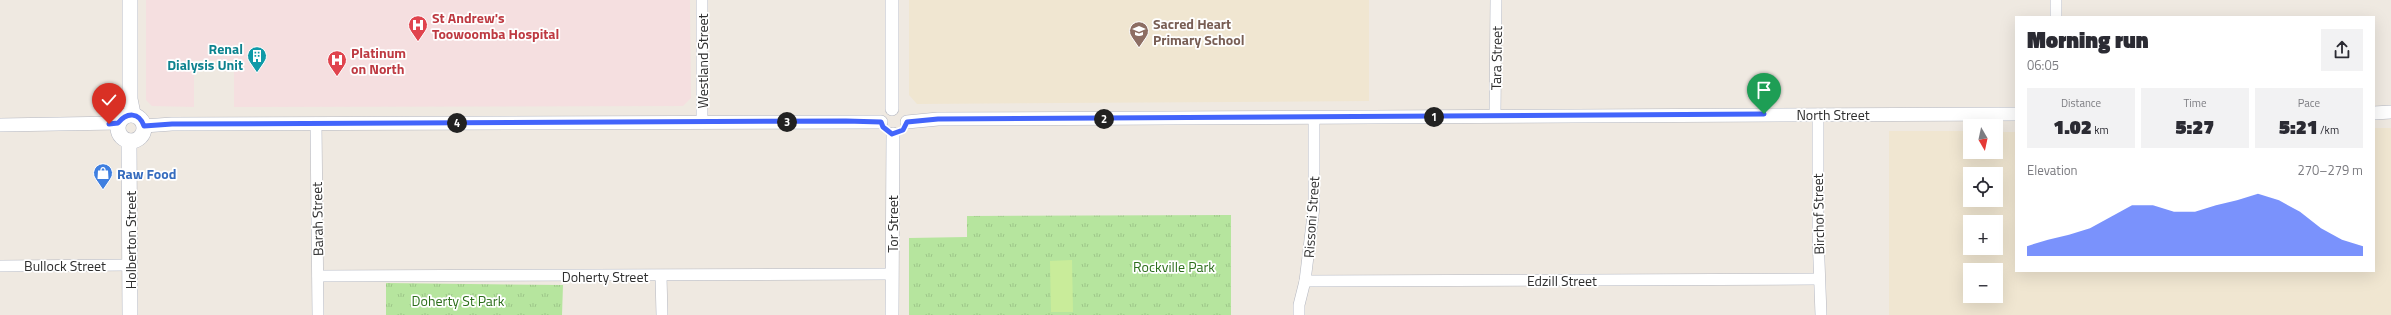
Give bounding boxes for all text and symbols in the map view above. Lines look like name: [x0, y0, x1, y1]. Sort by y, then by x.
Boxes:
place label: St Andrew's Toowoomba Hospital: [432, 7, 559, 44]
street label: Westland Street: [692, 13, 713, 108]
place label: Sacred Heart Primary School: [1153, 13, 1245, 50]
hospital icon: St Andrew's Toowoomba Hospital: [407, 14, 429, 42]
school or university icon: Sacred Heart Primary School: [1128, 20, 1150, 48]
text: Morning run: [2027, 23, 2149, 57]
street label: Tara Street: [1485, 26, 1507, 90]
button: share: [2321, 29, 2363, 71]
place label: Renal Dialysis Unit: [167, 38, 243, 75]
place label: Platinum on North: [351, 42, 406, 79]
building icon: Renal Dialysis Unit: [246, 45, 268, 73]
hospital icon: Platinum on North: [326, 49, 348, 77]
text: 06:05: [2027, 55, 2059, 75]
pin: [1747, 73, 1781, 114]
icon: arrive: [1753, 79, 1775, 101]
pin: [92, 83, 126, 124]
icon: check: [98, 89, 120, 111]
text: Distance: [2061, 95, 2101, 111]
text: Time: [2184, 95, 2206, 111]
text: Pace: [2298, 95, 2320, 111]
street label: North Street: [1796, 104, 1870, 125]
pin: 1: [1424, 107, 1444, 127]
pin: 2: [1094, 109, 1114, 129]
text: 1: [1431, 109, 1437, 125]
text: 2: [1101, 111, 1107, 127]
text: 1.02: [2053, 111, 2092, 142]
text: 5:27: [2176, 111, 2214, 142]
text: 5:21: [2279, 111, 2318, 142]
pin: 3: [777, 112, 797, 132]
pin: 4: [447, 113, 467, 133]
text: 3: [784, 114, 790, 130]
text: 4: [454, 115, 460, 131]
north arrow: [1963, 119, 2003, 159]
map controls: [1963, 119, 2003, 303]
text: km: [2092, 122, 2109, 138]
text: /km: [2318, 122, 2339, 138]
text: Elevation: [2027, 160, 2078, 180]
text: 270–279 m: [2297, 160, 2363, 180]
shop icon: Raw Food: [92, 162, 114, 190]
place label: Raw Food: [117, 163, 176, 184]
button: locate: [1963, 167, 2003, 207]
street label: Birchof Street: [1807, 173, 1829, 255]
street label: Rissoni Street: [1298, 175, 1324, 259]
street label: Barah Street: [306, 182, 328, 256]
street label: Holberton Street: [120, 191, 141, 289]
street label: Tor Street: [882, 195, 903, 253]
button: +: [1963, 215, 2003, 255]
street label: Bullock Street: [24, 255, 106, 276]
park label: Rockville Park: [1133, 256, 1215, 277]
button: −: [1963, 263, 2003, 303]
street label: Doherty Street: [562, 266, 648, 287]
street label: Edzill Street: [1527, 270, 1597, 291]
park label: Doherty St Park: [412, 290, 505, 311]

